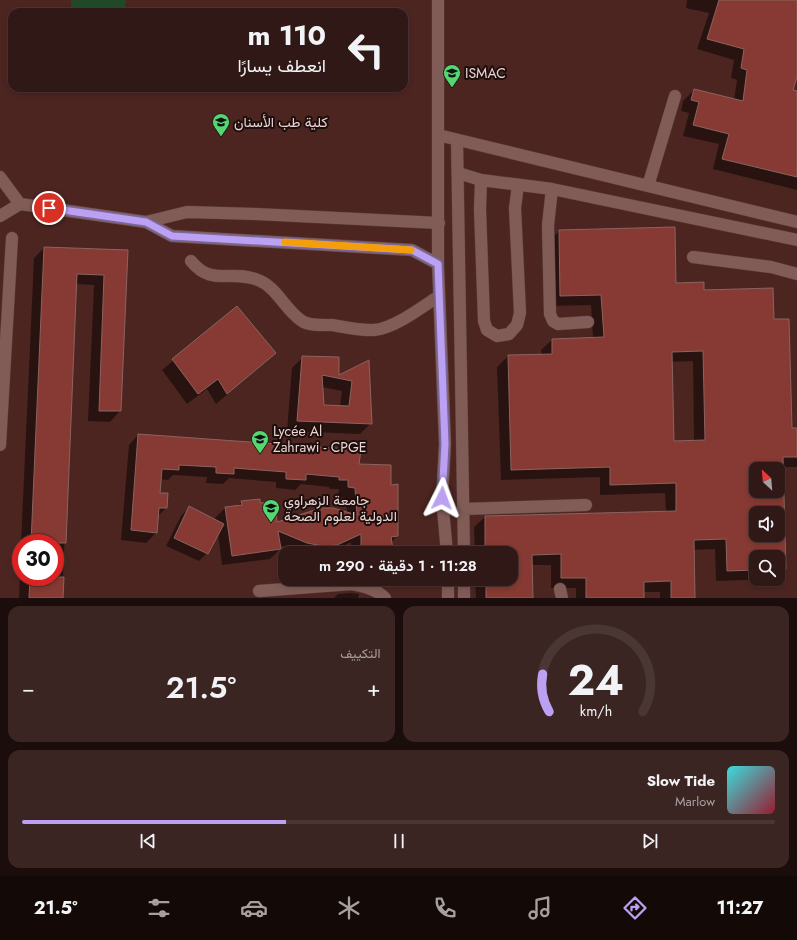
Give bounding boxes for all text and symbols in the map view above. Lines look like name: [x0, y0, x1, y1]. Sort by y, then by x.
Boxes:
text: 110 m: [248, 15, 326, 56]
icon: left: [340, 24, 392, 76]
text: انعطف يسارًا: [237, 53, 326, 79]
school or university icon: ISMAC: [442, 63, 462, 88]
place label: ISMAC: [465, 63, 506, 83]
school or university icon: كلية طب الأسنان: [211, 112, 231, 137]
place label: كلية طب الأسنان: [234, 112, 328, 132]
pin: [32, 191, 66, 225]
icon: arrive: [38, 197, 60, 219]
place label: Lycée Al Zahrawi - CPGE: [273, 421, 367, 457]
school or university icon: Lycée Al Zahrawi - CPGE: [250, 429, 270, 454]
north arrow: [749, 462, 785, 498]
map controls: [749, 462, 785, 586]
position arrow: [421, 477, 463, 519]
place label: جامعة الزهراوي الدولية لعلوم الصحة: [284, 490, 397, 526]
school or university icon: جامعة الزهراوي الدولية لعلوم الصحة: [261, 498, 281, 523]
button: sound: [749, 506, 785, 542]
speed limit sign: 30: [12, 534, 64, 586]
button: search: [749, 550, 785, 586]
text: 11:28 · 1 دقيقة · 290 m: [319, 555, 477, 577]
text: التكييف: [340, 644, 381, 663]
text: 24: [568, 650, 624, 711]
text: 21.5°: [166, 666, 236, 709]
text: −: [22, 672, 35, 704]
text: +: [367, 672, 381, 704]
text: km/h: [580, 701, 612, 721]
text: Slow Tide: [647, 770, 715, 792]
text: Marlow: [675, 792, 715, 811]
icon: previous: [137, 830, 159, 852]
icon: pause: [388, 830, 410, 852]
icon: next: [639, 830, 661, 852]
icon: filters: [145, 894, 173, 922]
icon: car: [240, 894, 268, 922]
icon: climate: [335, 894, 363, 922]
icon: phone: [431, 894, 459, 922]
icon: music: [526, 894, 554, 922]
icon: directions: [621, 894, 649, 922]
text: 21.5°: [34, 895, 77, 921]
text: 11:27: [717, 895, 763, 921]

